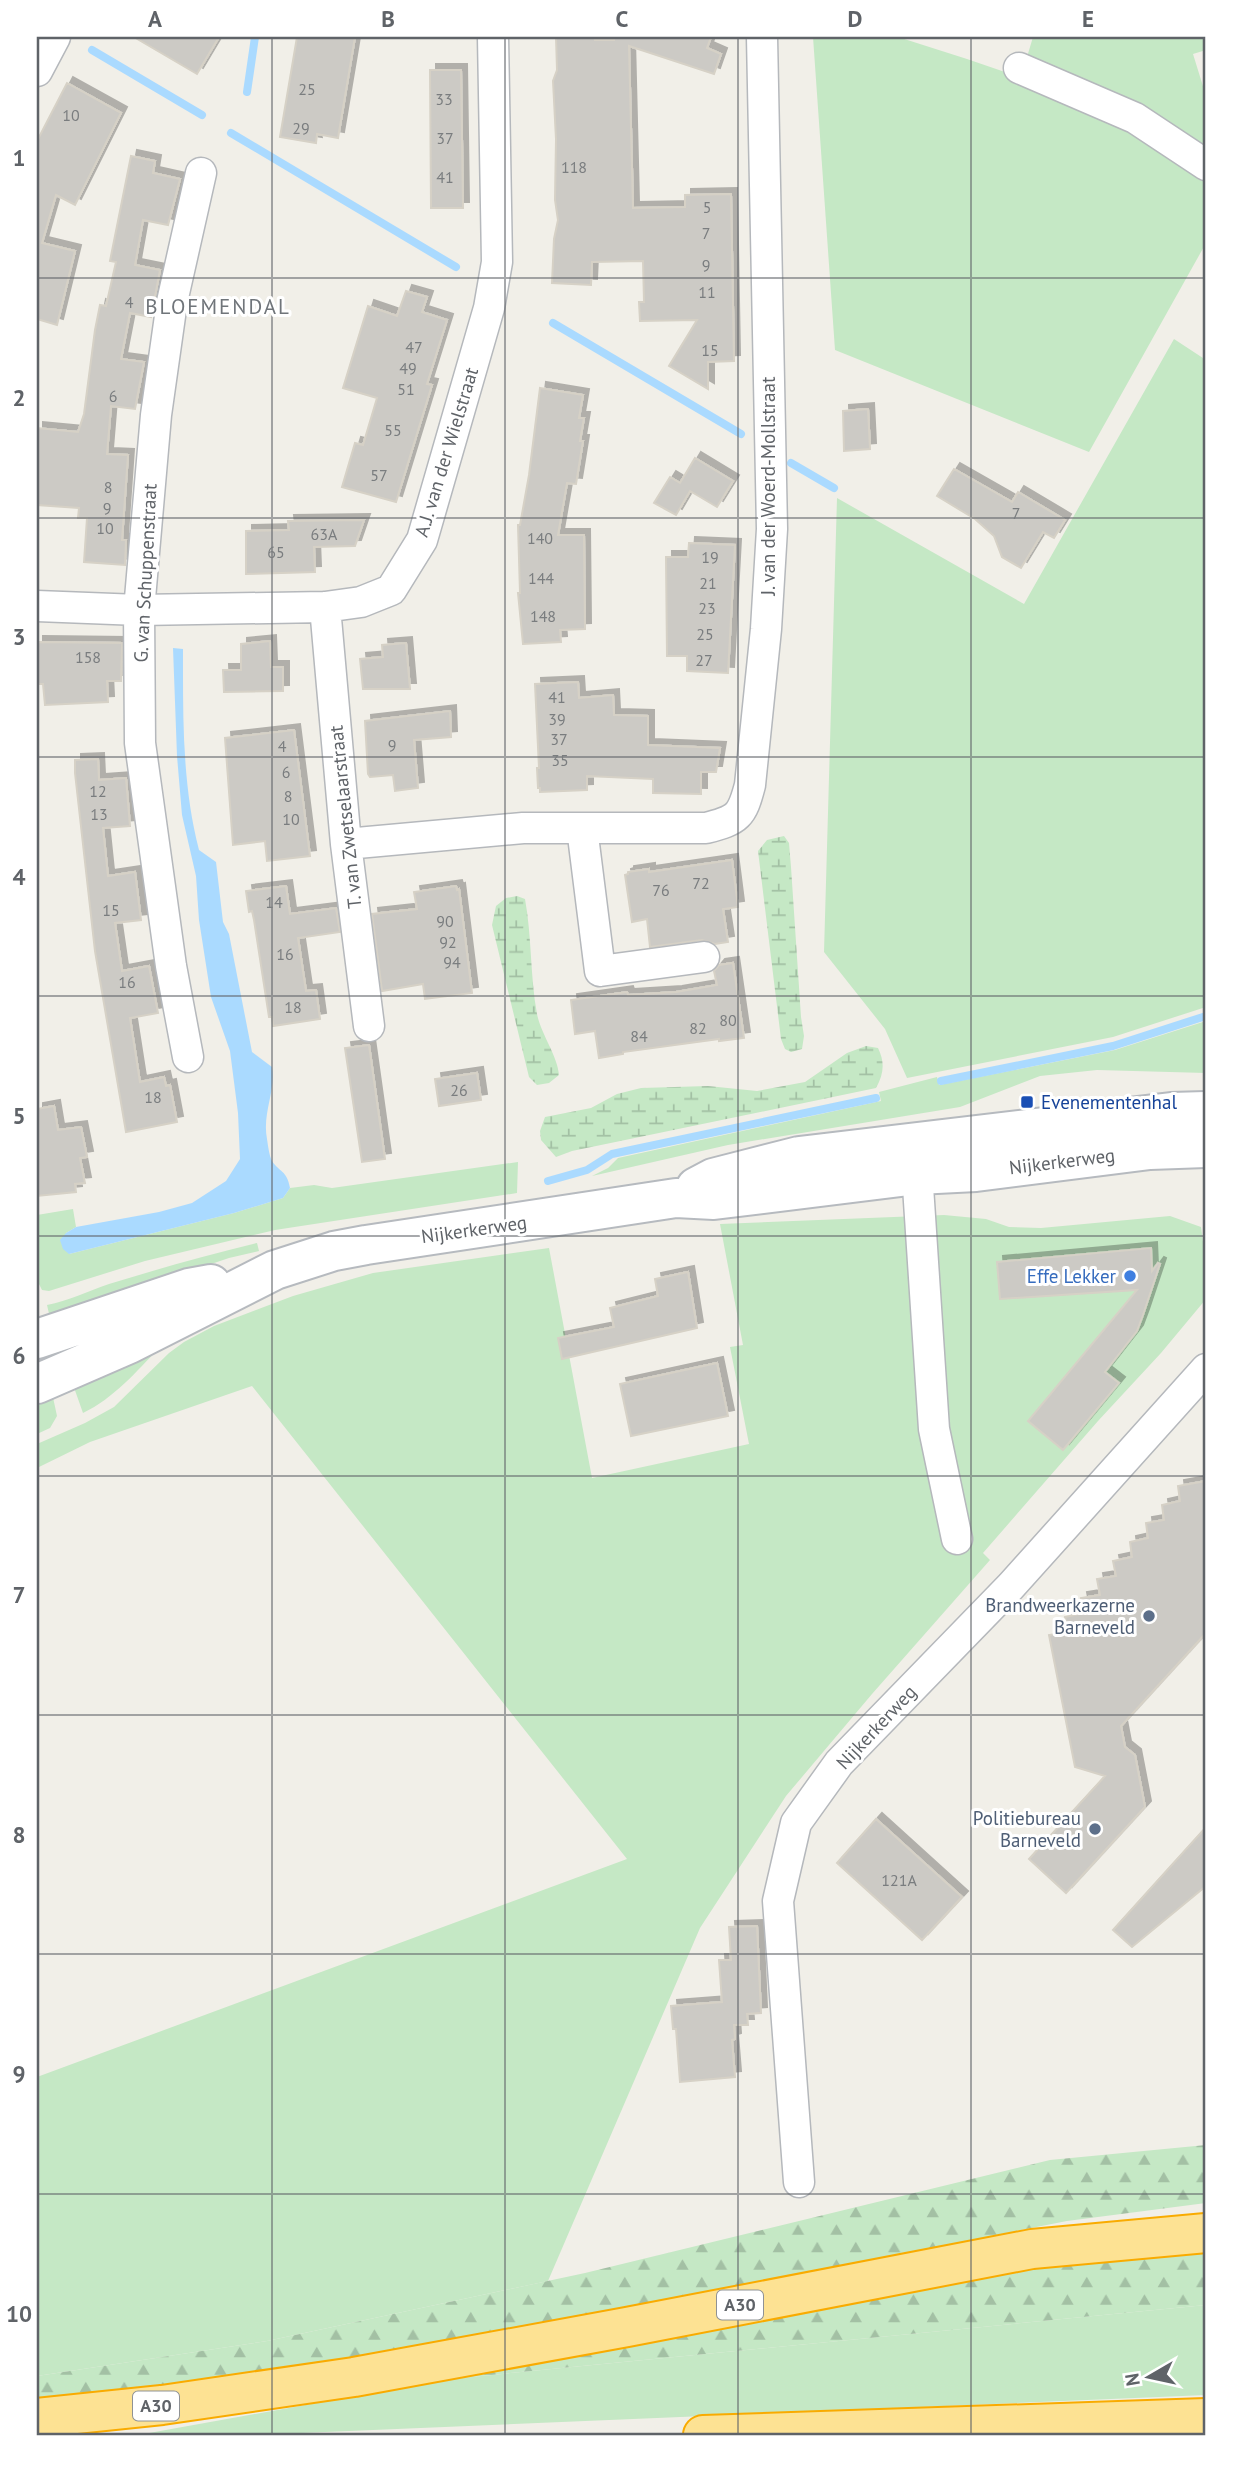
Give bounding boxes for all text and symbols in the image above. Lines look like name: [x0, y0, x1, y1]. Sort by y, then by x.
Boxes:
text: A: [148, 4, 162, 33]
text: B: [381, 4, 395, 33]
text: C: [616, 4, 629, 33]
text: D: [848, 4, 862, 33]
text: E: [1082, 4, 1094, 33]
house number: 25: [298, 79, 316, 99]
house number: 33: [435, 89, 453, 109]
house number: 10: [62, 105, 80, 125]
house number: 29: [292, 118, 310, 138]
house number: 37: [436, 128, 454, 148]
text: 1: [12, 143, 26, 172]
house number: 118: [561, 157, 587, 177]
house number: 41: [436, 167, 454, 187]
house number: 5: [703, 197, 711, 217]
house number: 7: [702, 223, 710, 243]
house number: 9: [702, 255, 710, 275]
house number: 11: [698, 282, 716, 302]
house number: 4: [125, 292, 134, 312]
district label: BLOEMENDAL: [145, 293, 291, 320]
house number: 47: [405, 337, 423, 357]
house number: 15: [701, 340, 719, 360]
house number: 49: [399, 358, 417, 378]
street label: A.J. van der Wielstraat: [409, 364, 483, 540]
street label: J. van der Woerd-Mollstraat: [756, 376, 780, 596]
house number: 51: [397, 379, 415, 399]
text: 2: [12, 383, 26, 412]
house number: 6: [109, 386, 117, 406]
house number: 55: [384, 420, 402, 440]
house number: 57: [370, 465, 388, 485]
house number: 8: [104, 477, 112, 497]
street label: G. van Schuppenstraat: [128, 482, 162, 663]
house number: 9: [103, 498, 111, 518]
house number: 7: [1012, 503, 1020, 523]
house number: 10: [96, 518, 114, 538]
house number: 63A: [311, 524, 338, 544]
house number: 140: [527, 528, 553, 548]
house number: 65: [267, 542, 285, 562]
house number: 19: [701, 547, 719, 567]
house number: 144: [528, 568, 554, 588]
house number: 21: [699, 573, 717, 593]
house number: 23: [698, 598, 716, 618]
house number: 148: [530, 606, 556, 626]
text: 3: [12, 622, 26, 651]
house number: 25: [696, 624, 714, 644]
house number: 158: [75, 647, 101, 667]
house number: 27: [695, 650, 713, 670]
house number: 41: [548, 687, 566, 707]
house number: 39: [548, 709, 566, 729]
street label: T. van Zwetselaarstraat: [323, 724, 367, 910]
house number: 37: [550, 729, 568, 749]
house number: 9: [388, 735, 396, 755]
house number: 4: [278, 736, 287, 756]
house number: 35: [551, 750, 569, 770]
house number: 6: [282, 762, 290, 782]
house number: 12: [89, 781, 107, 801]
house number: 8: [284, 786, 292, 806]
house number: 13: [90, 804, 108, 824]
house number: 10: [282, 809, 300, 829]
text: 4: [12, 862, 26, 891]
house number: 72: [692, 873, 710, 893]
house number: 76: [652, 880, 670, 900]
house number: 14: [265, 892, 283, 912]
house number: 15: [102, 900, 120, 920]
house number: 90: [436, 911, 454, 931]
house number: 92: [439, 932, 457, 952]
house number: 16: [276, 944, 294, 964]
house number: 94: [443, 952, 461, 972]
house number: 16: [118, 972, 136, 992]
house number: 18: [284, 997, 302, 1017]
house number: 80: [719, 1010, 737, 1030]
house number: 82: [689, 1018, 707, 1038]
house number: 84: [630, 1026, 648, 1046]
house number: 26: [450, 1080, 468, 1100]
house number: 18: [144, 1087, 162, 1107]
place label: Evenementenhal: [1041, 1090, 1177, 1114]
marker: Evenementenhal: [1019, 1094, 1035, 1110]
text: 5: [12, 1101, 26, 1130]
street label: Nijkerkerweg: [1008, 1143, 1116, 1179]
street label: Nijkerkerweg: [420, 1210, 528, 1248]
place label: Effe Lekker: [1027, 1264, 1117, 1288]
marker: Effe Lekker: [1122, 1268, 1138, 1284]
text: 6: [12, 1341, 26, 1370]
text: 7: [12, 1580, 26, 1609]
place label: Brandweerkazerne Barneveld: [985, 1593, 1135, 1639]
marker: Brandweerkazerne Barneveld: [1141, 1608, 1157, 1624]
street label: Nijkerkerweg: [831, 1680, 921, 1774]
place label: Politiebureau Barneveld: [973, 1806, 1081, 1852]
text: 8: [12, 1820, 26, 1849]
marker: Politiebureau Barneveld: [1087, 1821, 1103, 1837]
house number: 121A: [881, 1870, 917, 1890]
text: 9: [12, 2059, 26, 2088]
road number: A30: [717, 2290, 763, 2320]
text: 10: [6, 2299, 32, 2328]
north arrow: [1114, 2342, 1184, 2412]
text: N: [1119, 2372, 1145, 2388]
road number: A30: [133, 2392, 179, 2420]

